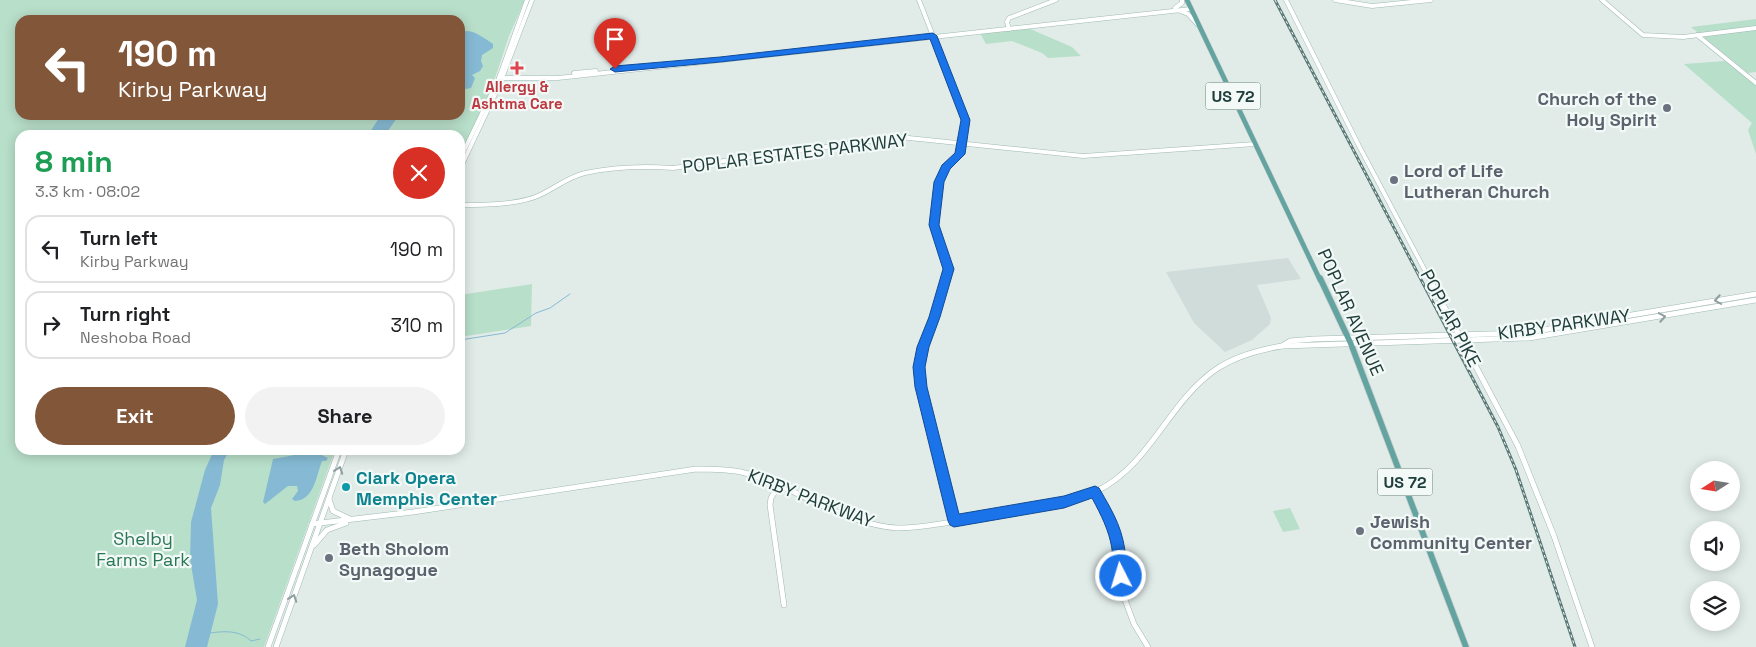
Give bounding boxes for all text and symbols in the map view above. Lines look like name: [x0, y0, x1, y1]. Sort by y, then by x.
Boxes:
pin: [594, 18, 636, 69]
icon: arrive: [601, 25, 629, 53]
text: 190 m: [118, 32, 217, 76]
icon: left: [35, 35, 100, 100]
marker: Allergy & Ashtma Care: [510, 61, 524, 75]
text: Kirby Parkway: [118, 75, 267, 103]
place label: Allergy & Ashtma Care: [471, 77, 563, 113]
road number: US 72: [1206, 82, 1260, 110]
place label: Church of the Holy Spirit: [1538, 87, 1657, 131]
marker: Church of the Holy Spirit: [1661, 102, 1673, 114]
street label: POPLAR ESTATES PARKWAY: [681, 128, 909, 178]
text: 8 min: [35, 142, 113, 181]
button: close: [393, 147, 445, 199]
place label: Lord of Life Lutheran Church: [1404, 159, 1550, 203]
marker: Lord of Life Lutheran Church: [1388, 174, 1400, 186]
text: 3.3 km · 08:02: [35, 181, 140, 202]
text: Turn left: [80, 226, 158, 251]
icon: left: [37, 235, 65, 263]
text: 190 m: [390, 237, 443, 262]
street label: POPLAR AVENUE: [1313, 245, 1389, 379]
text: Kirby Parkway: [80, 251, 189, 272]
street label: POPLAR PIKE: [1416, 265, 1486, 371]
one-way arrow: [1714, 295, 1722, 305]
text: Turn right: [80, 302, 170, 327]
street label: KIRBY PARKWAY: [1496, 303, 1632, 345]
icon: right: [37, 311, 65, 339]
one-way arrow: [1657, 312, 1666, 322]
text: 310 m: [390, 313, 443, 338]
text: Neshoba Road: [80, 327, 191, 348]
button: Exit: [35, 387, 235, 445]
button: Share: [245, 387, 445, 445]
north arrow: [1690, 461, 1740, 511]
map controls: [1690, 461, 1740, 631]
street label: KIRBY PARKWAY: [745, 463, 877, 533]
one-way arrow: [333, 466, 343, 475]
place label: Clark Opera Memphis Center: [356, 466, 497, 510]
road number: US 72: [1378, 468, 1432, 496]
marker: Clark Opera Memphis Center: [340, 481, 352, 493]
place label: Jewish Community Center: [1370, 510, 1532, 554]
button: sound: [1690, 521, 1740, 571]
marker: Jewish Community Center: [1354, 525, 1366, 537]
park label: Shelby Farms Park: [96, 527, 190, 571]
place label: Beth Sholom Synagogue: [339, 537, 449, 581]
position arrow: [1094, 549, 1146, 601]
marker: Beth Sholom Synagogue: [323, 552, 335, 564]
button: layers: [1690, 581, 1740, 631]
one-way arrow: [287, 594, 297, 603]

